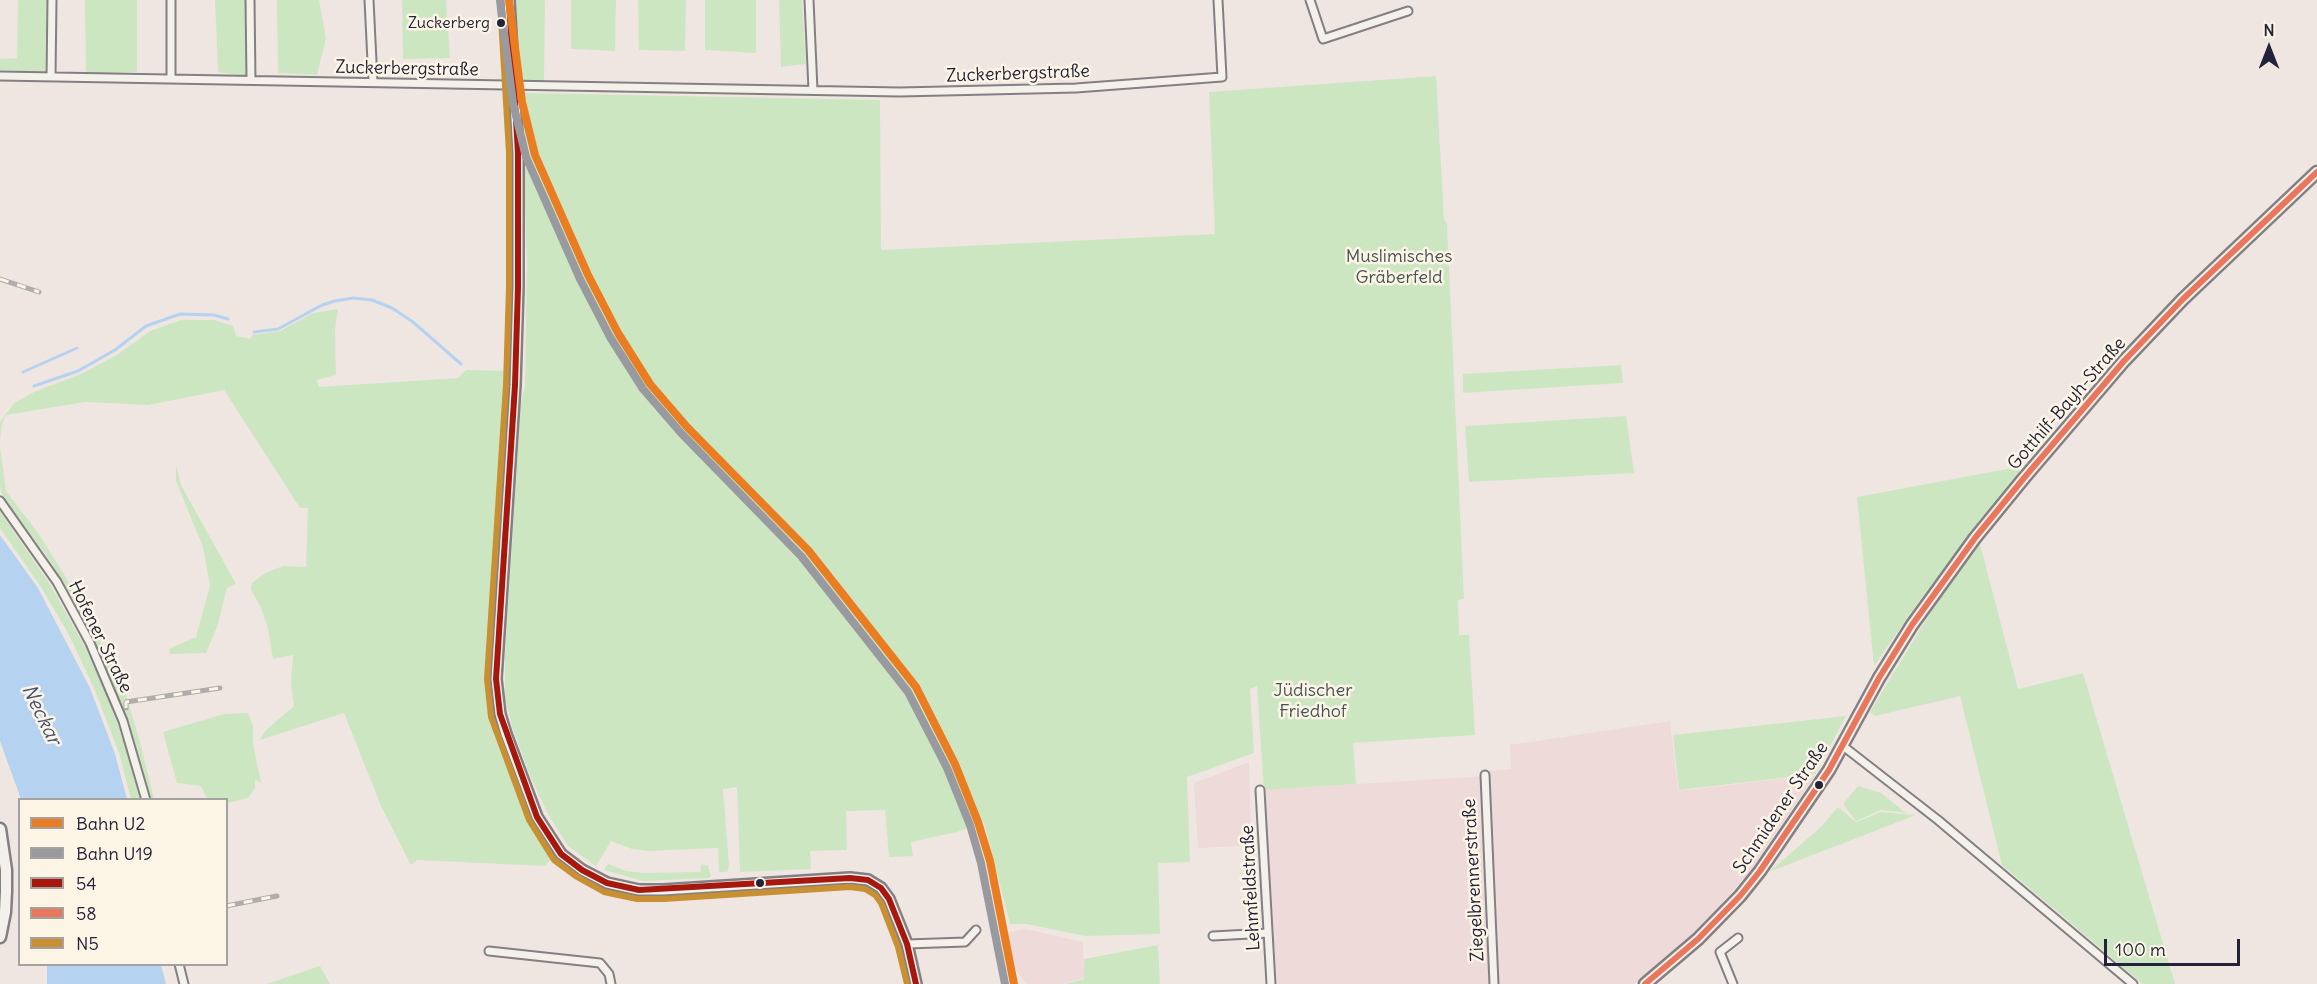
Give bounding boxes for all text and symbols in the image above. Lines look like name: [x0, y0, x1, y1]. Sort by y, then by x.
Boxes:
place label: Zuckerberg: [408, 13, 490, 33]
marker: Zuckerberg: [495, 17, 507, 29]
north arrow: [2239, 18, 2299, 78]
text: N: [2263, 20, 2275, 40]
street label: Zuckerbergstraße: [335, 57, 479, 81]
street label: Zuckerbergstraße: [946, 61, 1090, 87]
park label: Muslimisches Gräberfeld: [1346, 246, 1452, 288]
street label: Gotthilf-Bayh-Straße: [2003, 333, 2131, 475]
street label: Hofener Straße: [63, 577, 137, 697]
park label: Jüdischer Friedhof: [1274, 680, 1352, 722]
water label: Neckar: [16, 681, 66, 749]
street label: Schmidener Straße: [1729, 738, 1833, 878]
unlabelled marker: [1813, 779, 1825, 791]
legend: [18, 798, 228, 966]
street label: Ziegelbrennerstraße: [1459, 798, 1489, 962]
text: Bahn U2: [76, 812, 145, 835]
street label: Lehmfeldstraße: [1237, 825, 1265, 951]
text: Bahn U19: [76, 842, 153, 865]
text: 54: [76, 872, 97, 895]
unlabelled marker: [754, 877, 766, 889]
text: 58: [76, 902, 97, 925]
scale bar: [2107, 927, 2244, 965]
text: N5: [76, 932, 99, 955]
text: 100 m: [2115, 938, 2166, 961]

